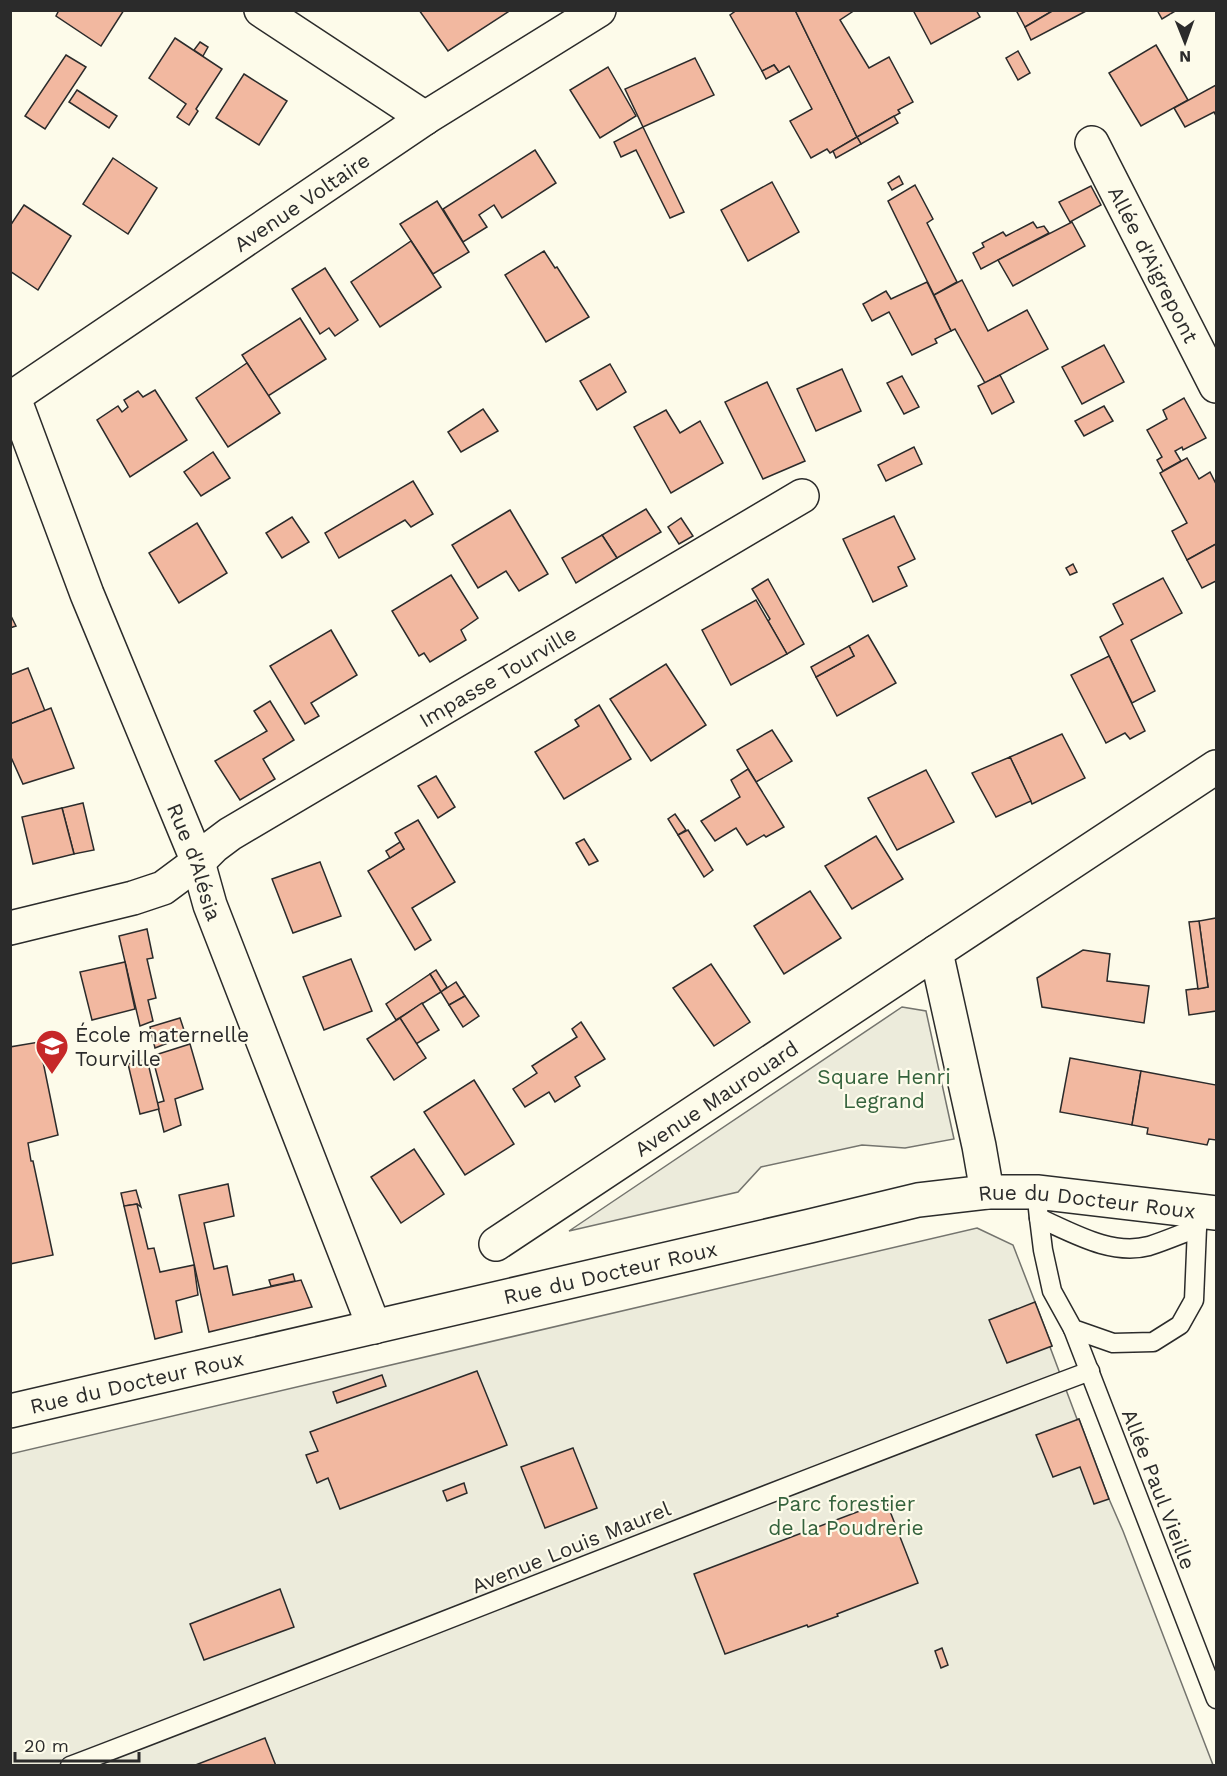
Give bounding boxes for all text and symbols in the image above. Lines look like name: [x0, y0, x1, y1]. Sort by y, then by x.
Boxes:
north arrow: [1155, 12, 1215, 72]
text: N: [1179, 47, 1191, 66]
street label: Avenue Voltaire: [229, 147, 374, 256]
street label: Allée d'Aigrepont: [1103, 182, 1204, 347]
street label: Impasse Tourville: [414, 620, 580, 732]
street label: Rue d'Alésia: [162, 799, 227, 924]
place label: École maternelle Tourville: [75, 1022, 249, 1071]
school or university icon: École maternelle Tourville: [34, 1028, 70, 1075]
street label: Avenue Maurouard: [629, 1035, 803, 1161]
park label: Square Henri Legrand: [817, 1064, 951, 1113]
street label: Rue du Docteur Roux: [977, 1179, 1197, 1223]
street label: Rue du Docteur Roux: [501, 1235, 719, 1309]
street label: Rue du Docteur Roux: [27, 1345, 246, 1418]
street label: Allée Paul Vieille: [1117, 1405, 1201, 1573]
park label: Parc forestier de la Poudrerie: [768, 1491, 924, 1540]
street label: Avenue Louis Maurel: [468, 1495, 675, 1598]
scale bar: [15, 1725, 140, 1763]
text: 20 m: [24, 1735, 69, 1756]

